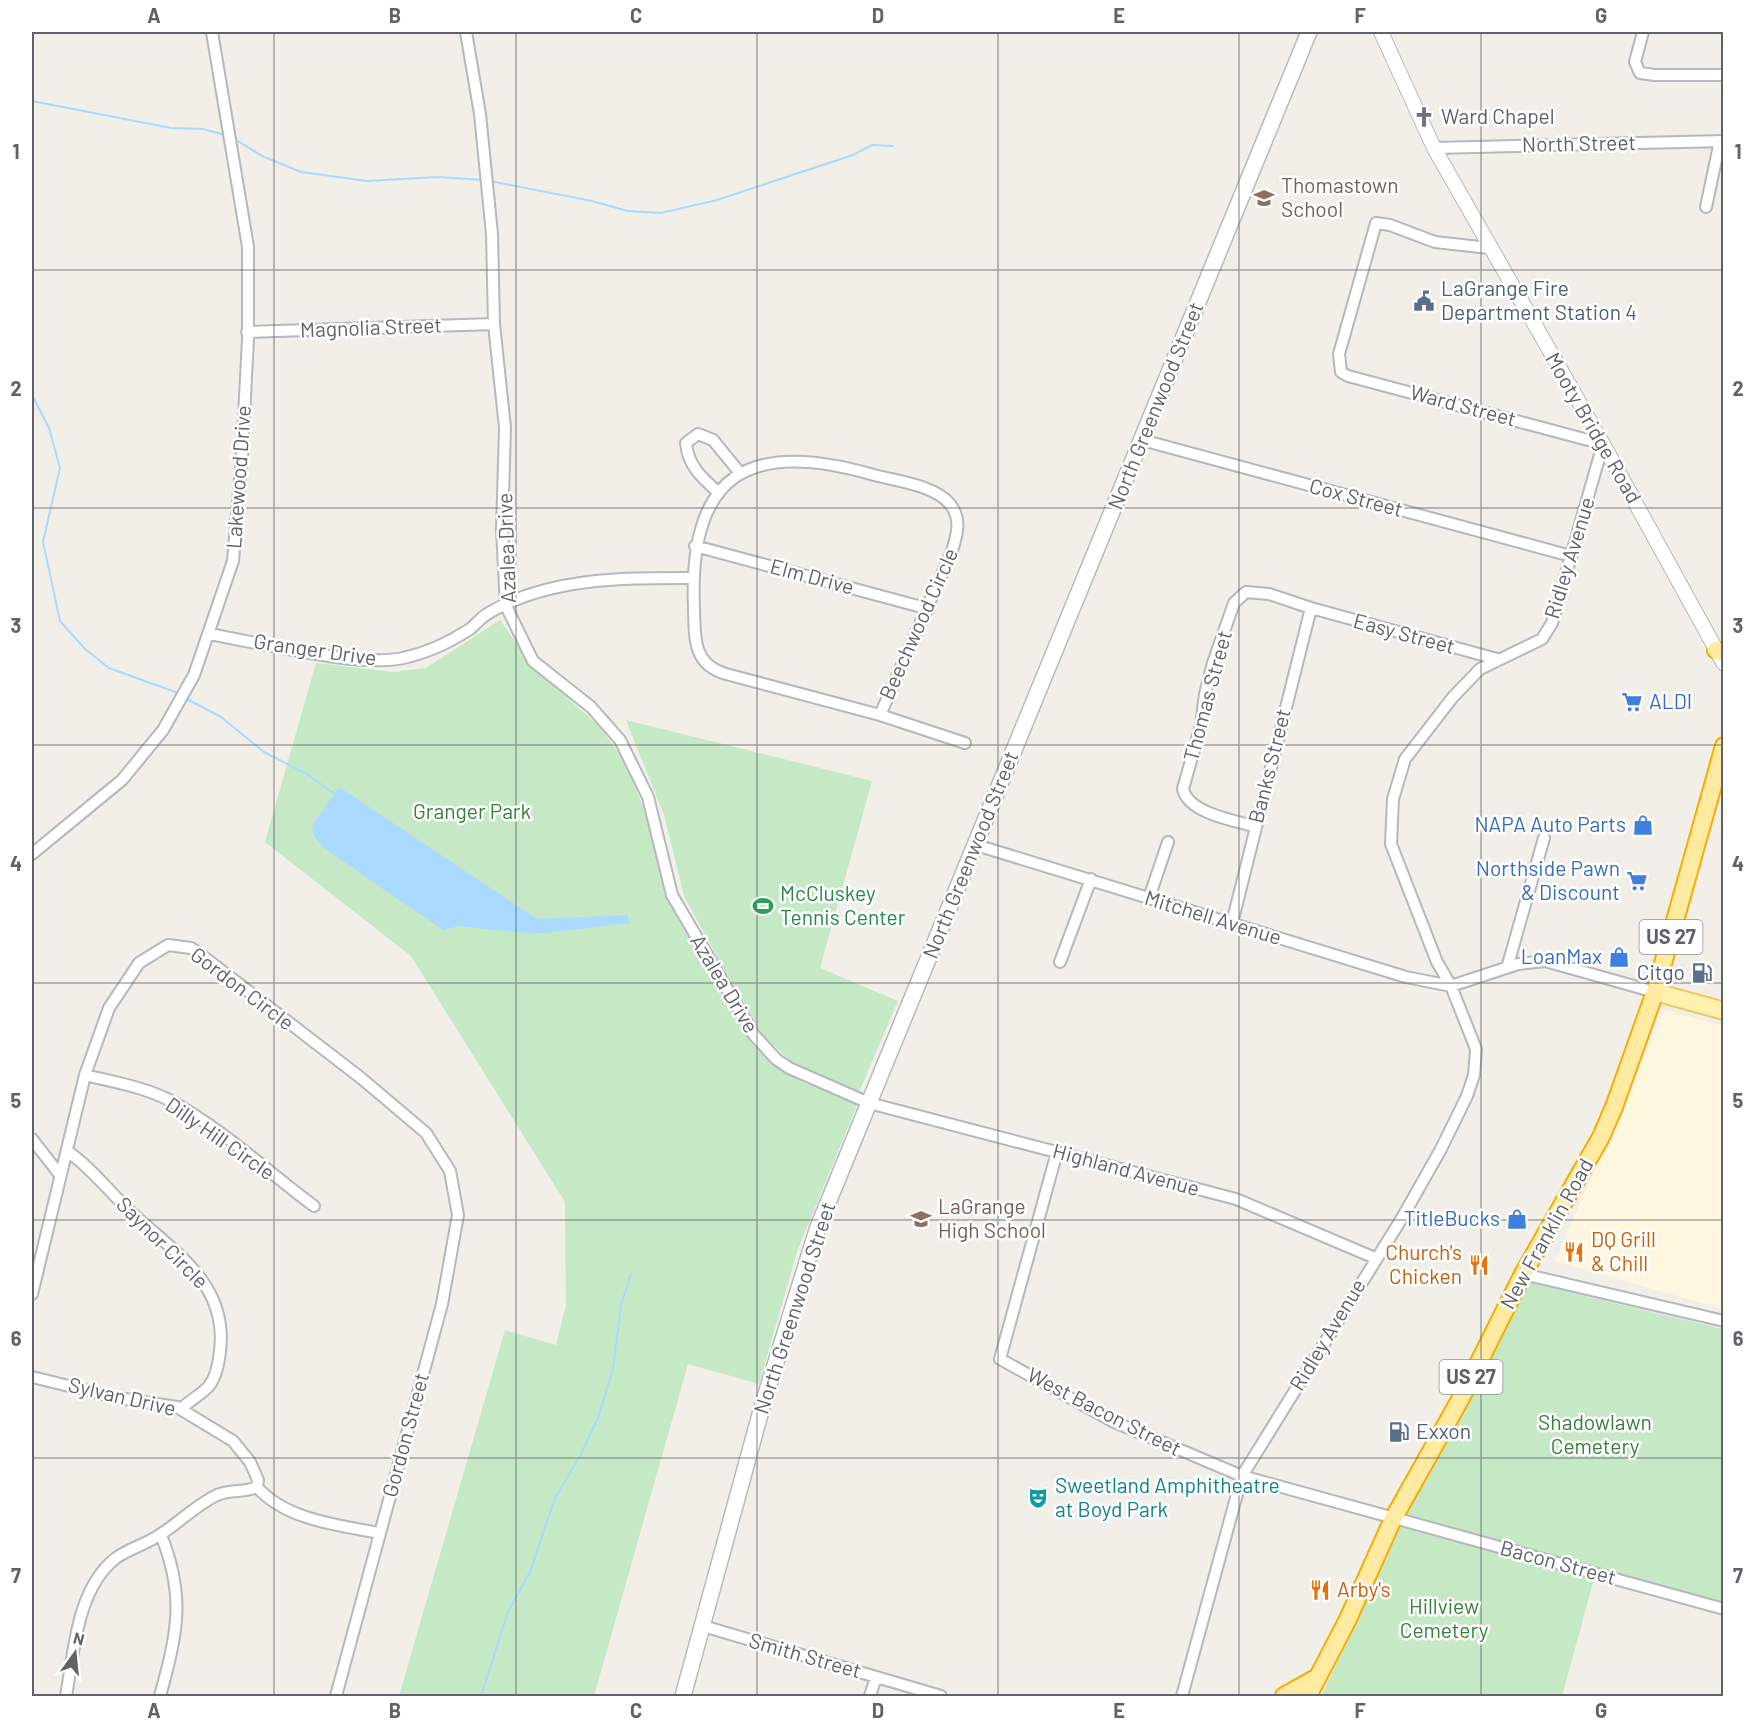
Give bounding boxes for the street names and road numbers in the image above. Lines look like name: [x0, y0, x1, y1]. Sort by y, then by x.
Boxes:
street label: North Street: [1522, 129, 1636, 156]
street label: North Greenwood Street: [1102, 298, 1208, 513]
street label: Magnolia Street: [300, 312, 442, 341]
street label: Mooty Bridge Road: [1541, 347, 1648, 507]
street label: Ward Street: [1408, 378, 1519, 431]
street label: Lakewood Drive: [220, 404, 255, 550]
street label: Cox Street: [1307, 472, 1406, 521]
street label: Azalea Drive: [491, 492, 520, 604]
street label: Ridley Avenue: [1538, 494, 1599, 621]
street label: Beechwood Circle: [873, 544, 962, 703]
street label: Elm Drive: [768, 552, 857, 599]
street label: Easy Street: [1351, 607, 1458, 658]
street label: Granger Drive: [252, 628, 378, 669]
street label: Thomas Street: [1177, 628, 1236, 764]
street label: Banks Street: [1242, 706, 1295, 825]
street label: North Greenwood Street: [917, 747, 1023, 962]
street label: Mitchell Avenue: [1142, 884, 1285, 949]
road number: US 27: [1640, 920, 1702, 954]
street label: Azalea Drive: [686, 929, 764, 1037]
street label: Gordon Circle: [186, 941, 299, 1035]
street label: Dilly Hill Circle: [162, 1091, 280, 1185]
street label: Highland Avenue: [1050, 1137, 1202, 1200]
street label: New Franklin Road: [1494, 1154, 1597, 1313]
street label: Saynor Circle: [112, 1191, 214, 1293]
street label: North Greenwood Street: [747, 1198, 840, 1417]
street label: Ridley Avenue: [1284, 1274, 1370, 1395]
road number: US 27: [1440, 1360, 1502, 1394]
street label: West Bacon Street: [1024, 1361, 1186, 1460]
street label: Gordon Street: [376, 1370, 433, 1499]
street label: Sylvan Drive: [66, 1371, 179, 1420]
street label: Bacon Street: [1498, 1534, 1619, 1589]
street label: Smith Street: [746, 1627, 864, 1682]

